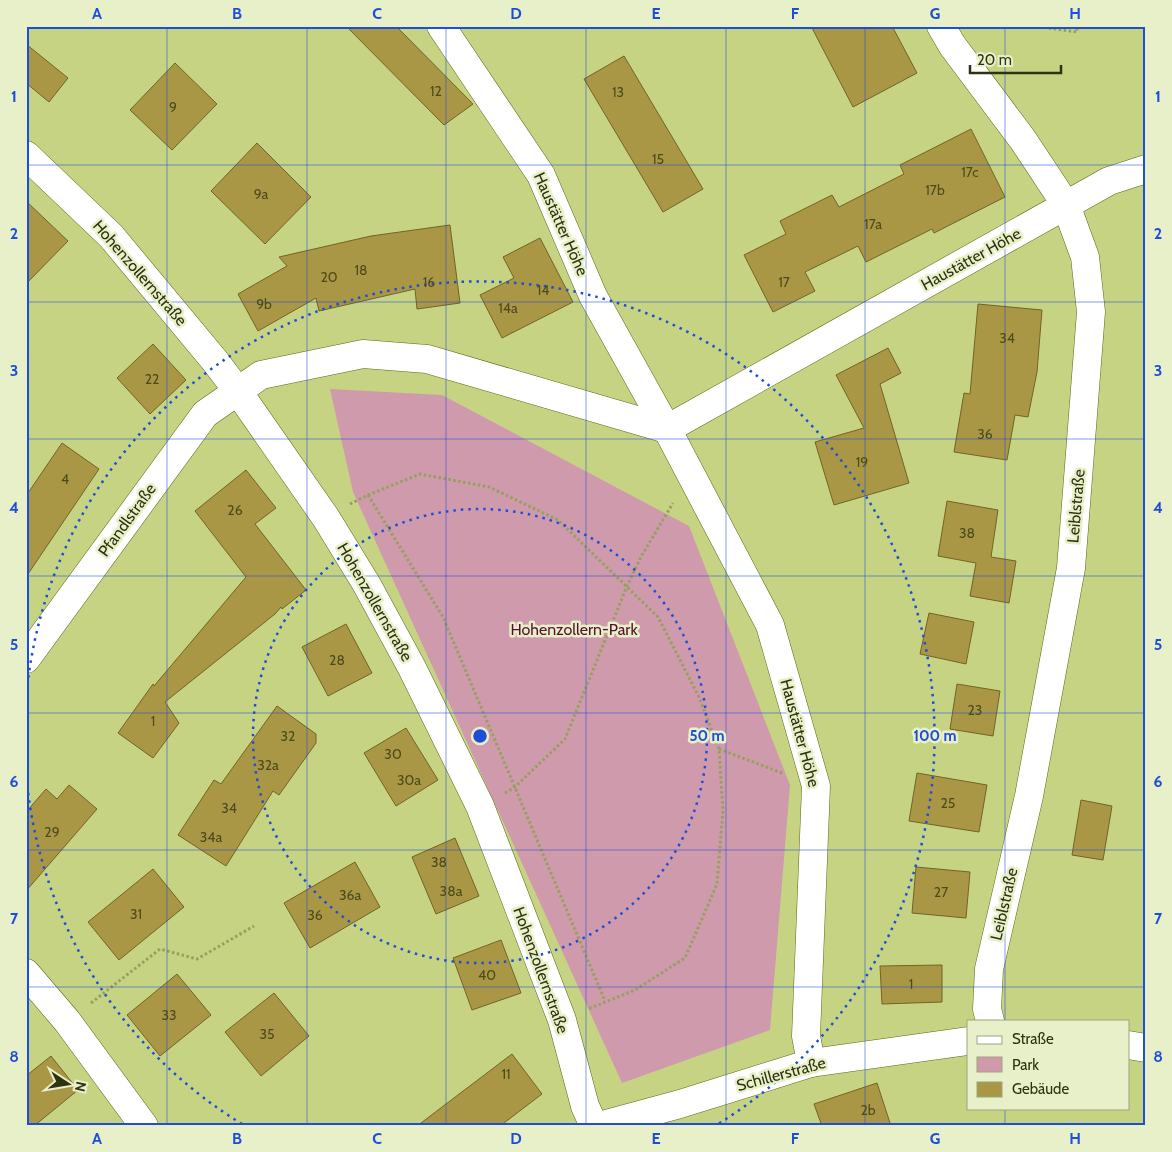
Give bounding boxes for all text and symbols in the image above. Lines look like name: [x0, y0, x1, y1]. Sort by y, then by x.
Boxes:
text: A: [92, 4, 102, 23]
text: B: [232, 4, 242, 23]
text: C: [372, 4, 382, 23]
text: D: [510, 4, 522, 23]
text: E: [651, 4, 661, 23]
text: F: [791, 4, 800, 23]
text: G: [930, 4, 940, 23]
text: H: [1069, 4, 1081, 23]
scale bar: [970, 42, 1061, 74]
text: 20 m: [977, 51, 1012, 69]
house number: 12: [430, 82, 442, 100]
house number: 13: [612, 83, 624, 101]
text: 1: [11, 87, 17, 106]
text: 1: [1155, 87, 1161, 106]
house number: 9: [169, 98, 177, 116]
house number: 15: [652, 150, 664, 168]
house number: 17c: [961, 163, 979, 181]
street label: Haustätter Höhe: [530, 169, 592, 279]
house number: 17b: [925, 181, 945, 199]
house number: 9a: [254, 185, 269, 203]
house number: 17a: [864, 215, 882, 233]
street label: Hohenzollernstraße: [89, 216, 191, 330]
text: 2: [10, 224, 18, 243]
street label: Haustätter Höhe: [918, 224, 1024, 294]
text: 2: [1154, 224, 1162, 243]
house number: 18: [354, 261, 368, 279]
house number: 20: [320, 268, 338, 286]
house number: 16: [423, 273, 435, 291]
house number: 17: [778, 273, 790, 291]
house number: 14: [537, 281, 549, 299]
house number: 9b: [256, 295, 272, 313]
house number: 14a: [498, 299, 518, 317]
house number: 34: [999, 329, 1015, 347]
text: 3: [10, 361, 18, 380]
text: 3: [1154, 361, 1162, 380]
house number: 22: [145, 370, 159, 388]
house number: 36: [977, 425, 993, 443]
house number: 19: [856, 453, 868, 471]
street label: Leiblstraße: [1063, 468, 1089, 544]
house number: 4: [61, 470, 69, 488]
street label: Pfandlstraße: [94, 480, 160, 560]
text: 4: [9, 498, 19, 517]
text: 4: [1153, 498, 1163, 517]
house number: 26: [227, 501, 243, 519]
house number: 38: [959, 524, 975, 542]
street label: Hohenzollernstraße: [333, 539, 417, 665]
park label: Hohenzollern-Park: [510, 620, 638, 639]
text: 5: [10, 635, 18, 654]
text: 5: [1154, 635, 1162, 654]
house number: 28: [329, 651, 345, 669]
street label: Haustätter Höhe: [776, 677, 824, 789]
house number: 23: [968, 701, 982, 719]
house number: 1: [151, 712, 155, 730]
house number: 32: [281, 727, 295, 745]
centre of rings: [471, 727, 489, 745]
text: 50 m: [689, 727, 725, 745]
text: 100 m: [913, 727, 957, 745]
house number: 30: [384, 745, 402, 763]
house number: 32a: [257, 756, 279, 774]
house number: 30a: [397, 771, 421, 789]
text: 6: [10, 772, 19, 791]
text: 6: [1154, 772, 1163, 791]
house number: 25: [941, 794, 955, 812]
house number: 34: [221, 799, 237, 817]
house number: 29: [44, 823, 60, 841]
house number: 34a: [200, 828, 222, 846]
house number: 38: [431, 853, 447, 871]
street label: Leiblstraße: [986, 866, 1022, 942]
house number: 38a: [440, 882, 463, 900]
house number: 27: [934, 883, 948, 901]
house number: 36a: [339, 886, 361, 904]
street label: Hohenzollernstraße: [509, 904, 573, 1036]
house number: 31: [130, 905, 142, 923]
house number: 36: [307, 906, 323, 924]
text: 7: [10, 909, 19, 928]
text: 7: [1154, 909, 1163, 928]
house number: 40: [478, 966, 496, 984]
house number: 1: [909, 975, 913, 993]
house number: 33: [161, 1006, 177, 1024]
legend: [967, 1020, 1130, 1110]
house number: 35: [259, 1025, 275, 1043]
text: Straße: [1012, 1030, 1054, 1048]
text: 8: [9, 1047, 19, 1066]
text: 8: [1153, 1047, 1163, 1066]
street label: Schillerstraße: [734, 1053, 828, 1095]
text: Park: [1012, 1056, 1039, 1074]
north arrow: [42, 1060, 92, 1110]
house number: 11: [501, 1065, 511, 1083]
text: N: [71, 1080, 91, 1093]
text: Gebäude: [1012, 1080, 1069, 1098]
house number: 2b: [860, 1101, 876, 1119]
text: A: [92, 1129, 102, 1148]
text: B: [232, 1129, 242, 1148]
text: C: [372, 1129, 382, 1148]
text: D: [510, 1129, 522, 1148]
text: E: [651, 1129, 661, 1148]
text: F: [791, 1129, 800, 1148]
text: G: [930, 1129, 940, 1148]
text: H: [1069, 1129, 1081, 1148]

